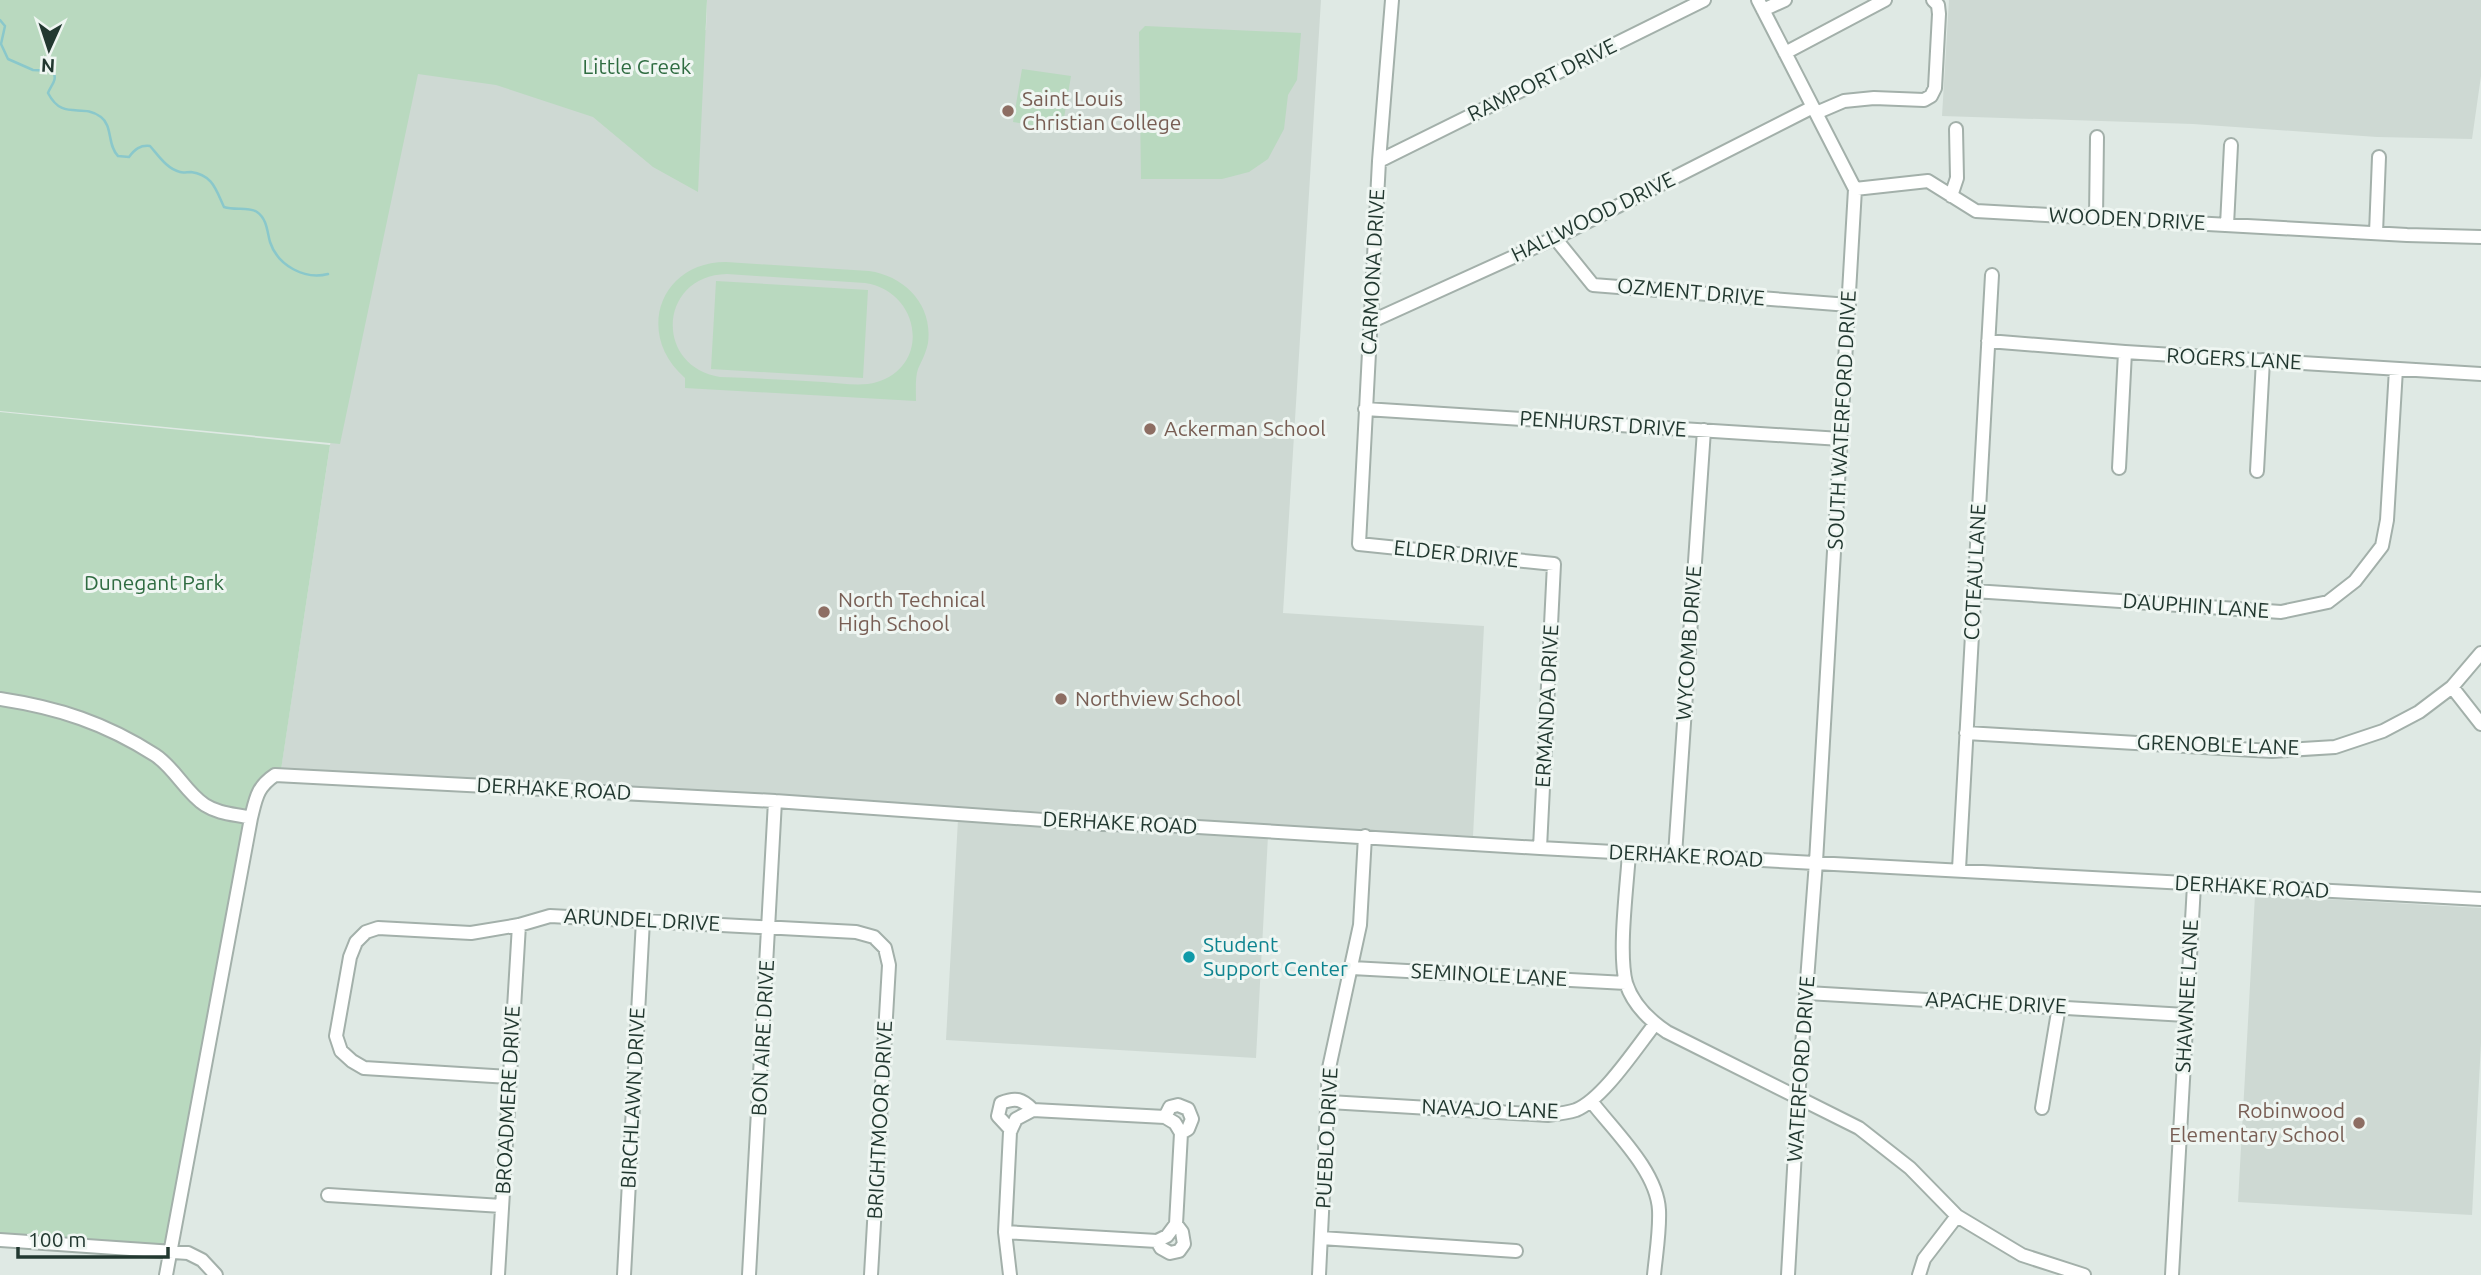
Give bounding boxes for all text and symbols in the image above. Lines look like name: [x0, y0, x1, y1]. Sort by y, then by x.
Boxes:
north arrow: [14, 14, 84, 84]
street label: RAMPORT DRIVE: [1463, 33, 1620, 125]
park label: Little Creek: [583, 54, 692, 78]
text: N: [40, 55, 56, 77]
place label: Saint Louis Christian College: [1022, 86, 1181, 134]
marker: Saint Louis Christian College: [1000, 103, 1016, 119]
street label: HALLWOOD DRIVE: [1507, 166, 1678, 266]
street label: CARMONA DRIVE: [1356, 188, 1388, 356]
street label: WOODEN DRIVE: [2048, 202, 2206, 234]
street label: OZMENT DRIVE: [1616, 273, 1766, 309]
street label: SOUTH WATERFORD DRIVE: [1822, 290, 1860, 550]
street label: ROGERS LANE: [2166, 342, 2302, 374]
street label: PENHURST DRIVE: [1519, 405, 1687, 441]
place label: Ackerman School: [1164, 416, 1326, 440]
marker: Ackerman School: [1142, 421, 1158, 437]
street label: COTEAU LANE: [1958, 503, 1990, 641]
street label: ELDER DRIVE: [1392, 535, 1520, 571]
street label: WYCOMB DRIVE: [1671, 565, 1705, 721]
park label: Dunegant Park: [84, 570, 224, 594]
place label: North Technical High School: [838, 587, 985, 635]
street label: DAUPHIN LANE: [2122, 588, 2270, 622]
marker: North Technical High School: [816, 604, 832, 620]
street label: ERMANDA DRIVE: [1530, 624, 1562, 788]
place label: Northview School: [1075, 686, 1241, 710]
marker: Northview School: [1053, 691, 1069, 707]
street label: GRENOBLE LANE: [2136, 729, 2300, 759]
street label: DERHAKE ROAD: [476, 772, 632, 804]
street label: DERHAKE ROAD: [1042, 806, 1198, 838]
street label: DERHAKE ROAD: [1608, 839, 1764, 871]
street label: DERHAKE ROAD: [2174, 870, 2330, 902]
street label: ARUNDEL DRIVE: [563, 903, 721, 935]
street label: SHAWNEE LANE: [2170, 919, 2202, 1073]
place label: Student Support Center: [1203, 932, 1348, 980]
marker: Student Support Center: [1181, 949, 1197, 965]
street label: SEMINOLE LANE: [1410, 958, 1568, 990]
street label: BON AIRE DRIVE: [746, 959, 778, 1117]
street label: WATERFORD DRIVE: [1782, 975, 1818, 1163]
street label: APACHE DRIVE: [1925, 986, 2067, 1018]
street label: BROADMERE DRIVE: [490, 1005, 524, 1195]
street label: BIRCHLAWN DRIVE: [615, 1007, 649, 1189]
street label: BRIGHTMOOR DRIVE: [862, 1020, 896, 1220]
street label: PUEBLO DRIVE: [1310, 1067, 1342, 1209]
street label: NAVAJO LANE: [1421, 1094, 1559, 1122]
place label: Robinwood Elementary School: [2169, 1098, 2345, 1146]
marker: Robinwood Elementary School: [2351, 1115, 2367, 1131]
scale bar: [18, 1216, 168, 1260]
text: 100 m: [28, 1227, 86, 1251]

